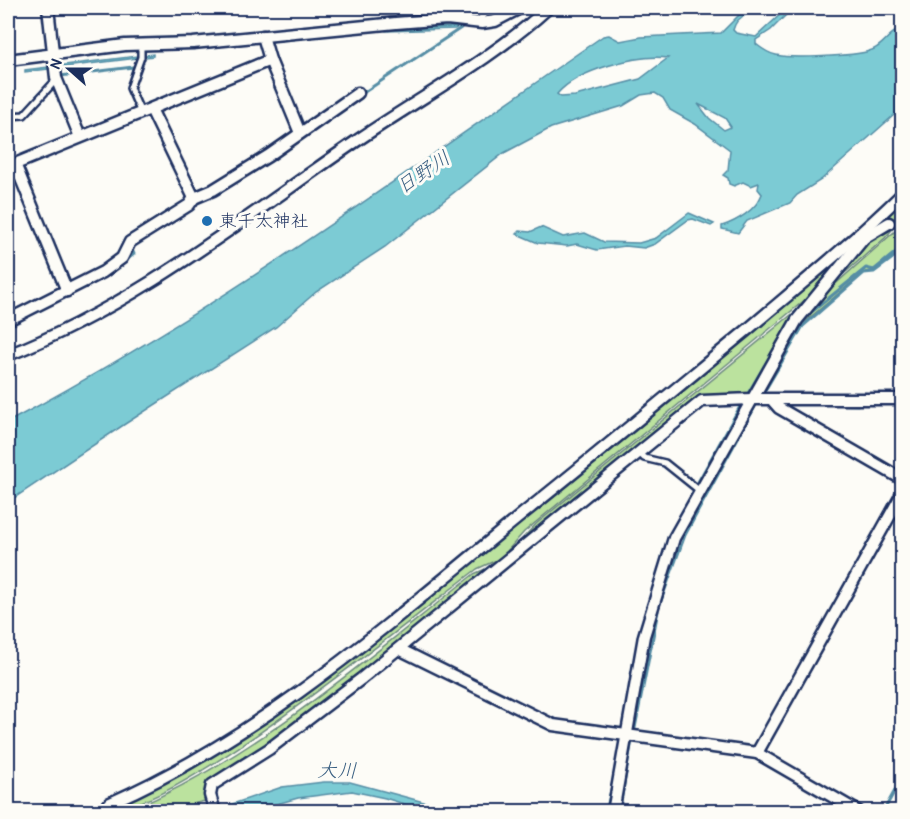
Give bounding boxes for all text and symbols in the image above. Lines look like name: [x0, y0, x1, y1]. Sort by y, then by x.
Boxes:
north arrow: [39, 39, 99, 99]
text: N: [43, 55, 67, 72]
water label: 日野川: [390, 144, 455, 200]
place label: 東千太神社: [219, 208, 309, 233]
marker: 東千太神社: [200, 214, 214, 228]
water label: 大川: [317, 756, 357, 783]

